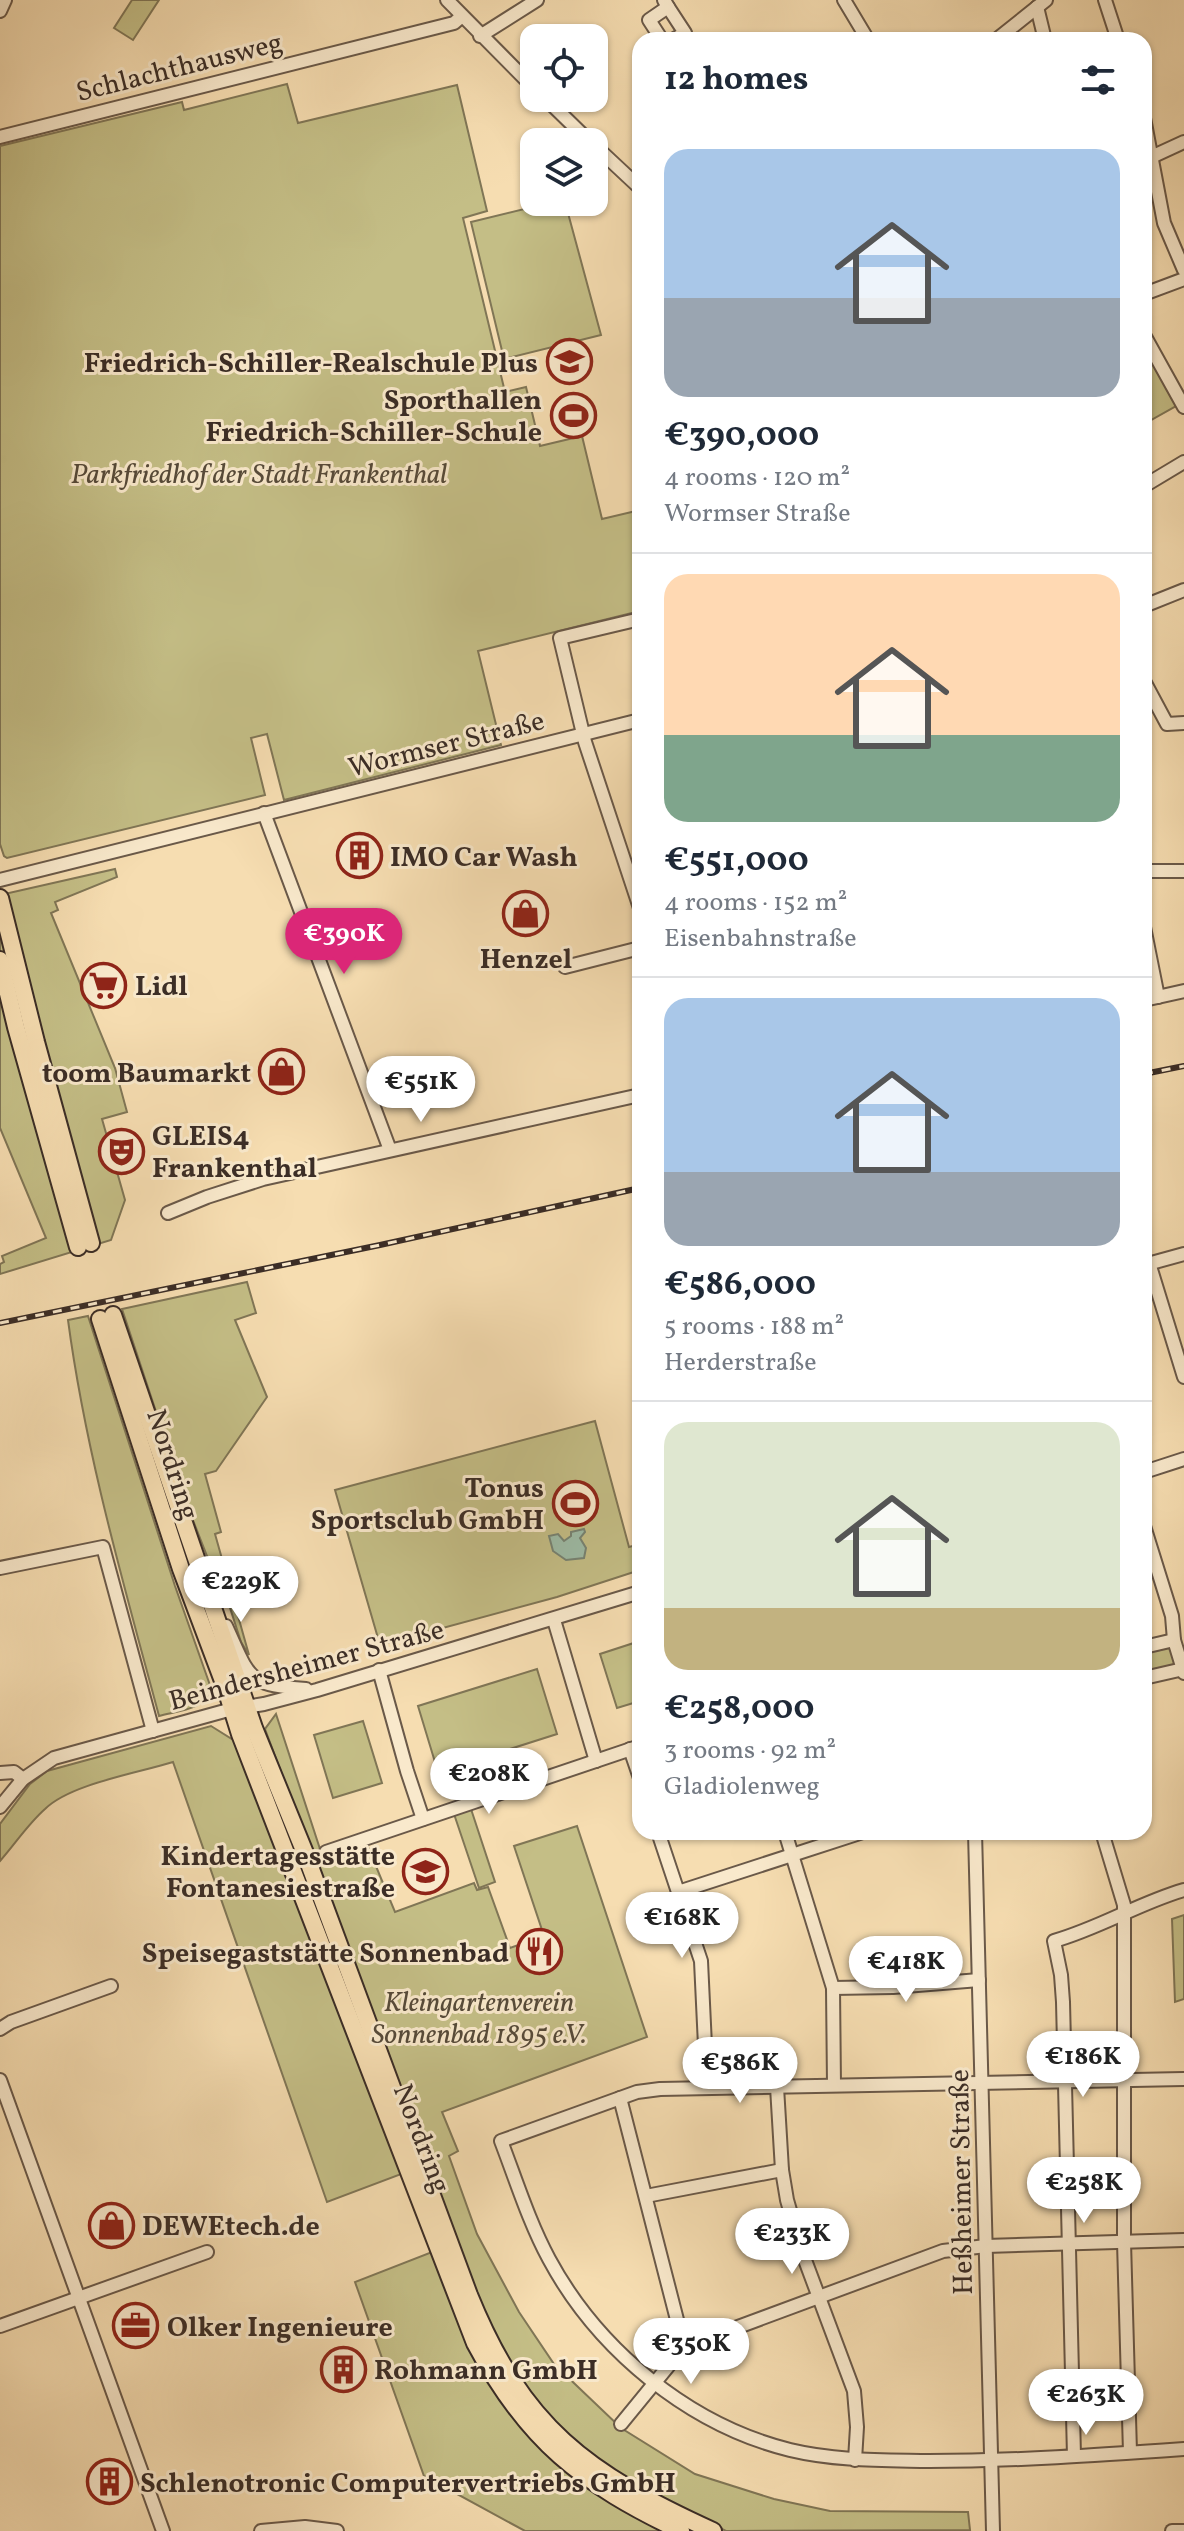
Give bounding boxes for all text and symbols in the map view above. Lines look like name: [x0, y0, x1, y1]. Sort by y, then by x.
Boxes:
street label: Schlachthausweg: [72, 24, 287, 113]
map controls: [520, 24, 608, 216]
button: locate: [520, 24, 608, 112]
text: 12 homes: [664, 57, 808, 104]
icon: filters: [1076, 58, 1120, 102]
button: layers: [520, 128, 608, 216]
icon: home: [820, 201, 964, 345]
school or university icon: Friedrich-Schiller-Realschule Plus: [545, 338, 593, 386]
place label: Friedrich-Schiller-Realschule Plus: [84, 345, 538, 384]
place label: Sporthallen Friedrich-Schiller-Schule: [206, 382, 542, 453]
sports icon: Sporthallen Friedrich-Schiller-Schule: [549, 391, 597, 439]
text: €390,000: [664, 413, 819, 460]
park label: Parkfriedhof der Stadt Frankenthal: [71, 456, 447, 495]
text: 4 rooms · 120 m²: [664, 460, 850, 496]
text: Wormser Straße: [664, 496, 850, 532]
icon: home: [820, 626, 964, 770]
street label: Wormser Straße: [344, 702, 549, 789]
building icon: IMO Car Wash: [335, 832, 383, 880]
text: €551,000: [664, 838, 809, 885]
place label: IMO Car Wash: [390, 839, 578, 878]
text: 4 rooms · 152 m²: [664, 885, 847, 921]
shop icon: Henzel: [502, 889, 550, 937]
pin: €390K: [288, 908, 400, 976]
text: €390K: [303, 916, 385, 952]
text: Eisenbahnstraße: [664, 921, 857, 957]
place label: Henzel: [480, 941, 572, 980]
supermarket icon: Lidl: [80, 961, 128, 1009]
place label: Lidl: [135, 968, 188, 1007]
shop icon: toom Baumarkt: [258, 1048, 306, 1096]
icon: home: [820, 1050, 964, 1194]
place label: toom Baumarkt: [42, 1055, 251, 1094]
pin: €551K: [365, 1056, 477, 1124]
text: €551K: [384, 1064, 458, 1100]
place label: GLEIS4 Frankenthal: [152, 1118, 317, 1189]
theatre icon: GLEIS4 Frankenthal: [97, 1127, 145, 1175]
text: €586,000: [664, 1262, 816, 1309]
text: 5 rooms · 188 m²: [664, 1309, 844, 1345]
text: Herderstraße: [664, 1345, 817, 1381]
street label: Nordring: [135, 1404, 208, 1525]
place label: Tonus Sportsclub GmbH: [311, 1470, 544, 1541]
icon: home: [820, 1474, 964, 1618]
sports icon: Tonus Sportsclub GmbH: [551, 1479, 599, 1527]
pin: €229K: [185, 1556, 297, 1624]
text: €229K: [201, 1564, 281, 1600]
street label: Beindersheimer Straße: [165, 1611, 449, 1722]
text: €258,000: [664, 1686, 814, 1733]
text: 3 rooms · 92 m²: [664, 1733, 836, 1769]
pin: €208K: [433, 1748, 545, 1816]
text: €208K: [448, 1756, 530, 1792]
text: Gladiolenweg: [664, 1769, 820, 1805]
place label: Kindertagesstätte Fontanesiestraße: [161, 1838, 395, 1909]
school or university icon: Kindertagesstätte Fontanesiestraße: [402, 1847, 450, 1895]
pin: €168K: [626, 1892, 738, 1960]
text: €168K: [644, 1900, 720, 1936]
restaurant icon: Speisegaststätte Sonnenbad: [516, 1928, 564, 1976]
place label: Speisegaststätte Sonnenbad: [142, 1935, 509, 1974]
pin: €418K: [850, 1936, 962, 2004]
text: €418K: [867, 1944, 945, 1980]
park label: Kleingartenverein Sonnenbad 1895 e.V.: [371, 1984, 587, 2055]
pin: €186K: [1027, 2031, 1139, 2099]
pin: €586K: [684, 2037, 796, 2105]
text: €186K: [1045, 2039, 1121, 2075]
text: €586K: [701, 2045, 779, 2081]
street label: Heßheimer Straße: [941, 2069, 984, 2295]
street label: Nordring: [382, 2079, 459, 2199]
pin: €258K: [1028, 2157, 1140, 2225]
text: €258K: [1045, 2165, 1123, 2201]
shop icon: DEWEtech.de: [87, 2201, 135, 2249]
place label: DEWEtech.de: [142, 2208, 320, 2247]
pin: €233K: [736, 2208, 848, 2276]
text: €233K: [753, 2216, 831, 2252]
office icon: Olker Ingenieure: [112, 2302, 160, 2350]
place label: Olker Ingenieure: [167, 2309, 393, 2348]
pin: €350K: [635, 2318, 747, 2386]
text: €350K: [651, 2326, 731, 2362]
building icon: Rohmann GmbH: [319, 2345, 367, 2393]
place label: Rohmann GmbH: [374, 2352, 598, 2391]
pin: €263K: [1030, 2369, 1142, 2437]
text: €263K: [1047, 2377, 1125, 2413]
building icon: Schlenotronic Computervertriebs GmbH: [85, 2458, 133, 2506]
place label: Schlenotronic Computervertriebs GmbH: [140, 2465, 676, 2504]

